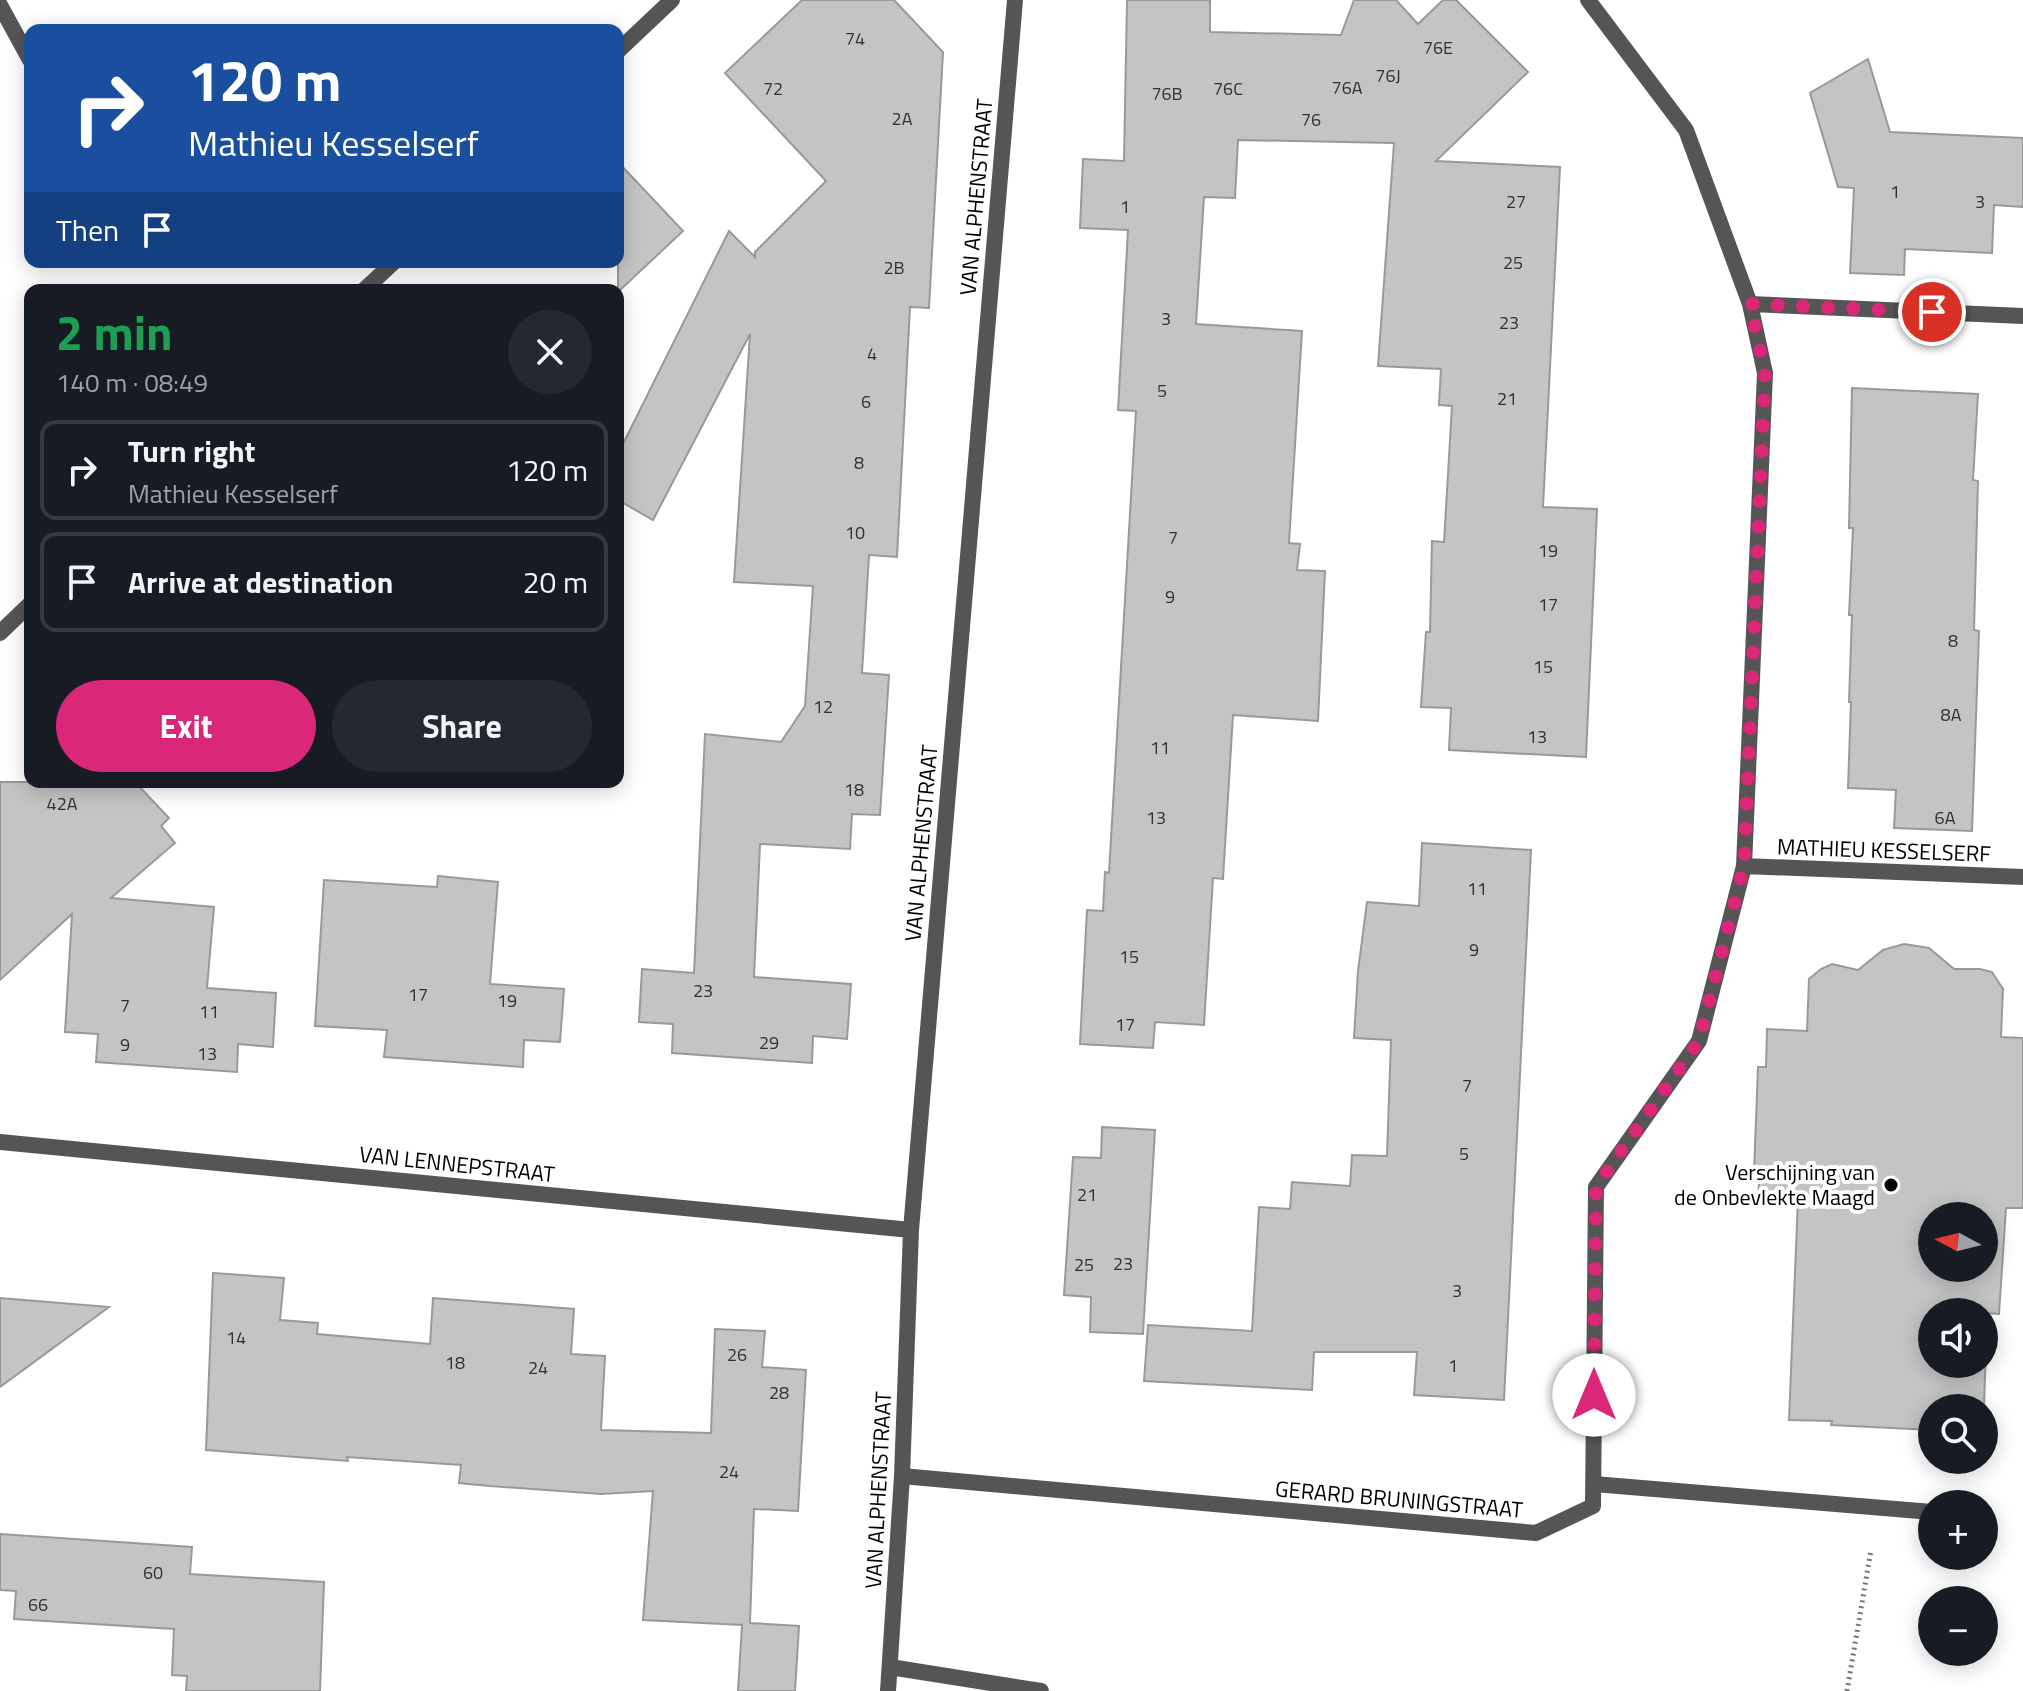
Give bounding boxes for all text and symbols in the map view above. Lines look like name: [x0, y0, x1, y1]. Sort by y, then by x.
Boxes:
house number: 74: [845, 25, 865, 52]
house number: 76E: [1423, 34, 1453, 61]
text: 120 m: [188, 38, 341, 123]
icon: right: [56, 56, 160, 160]
house number: 76J: [1375, 62, 1401, 89]
house number: 76A: [1332, 74, 1363, 101]
house number: 72: [763, 75, 783, 102]
house number: 76C: [1213, 75, 1243, 102]
house number: 76B: [1151, 80, 1183, 107]
street label: VAN ALPHENSTRAAT: [950, 97, 1002, 297]
house number: 2A: [892, 105, 913, 132]
house number: 76: [1301, 106, 1321, 133]
text: Mathieu Kesselserf: [188, 115, 479, 170]
house number: 1: [1890, 178, 1900, 205]
house number: 27: [1506, 188, 1526, 215]
house number: 3: [1975, 188, 1985, 215]
house number: 1: [1120, 193, 1130, 220]
text: Then: [56, 207, 119, 253]
icon: arrive: [135, 208, 179, 252]
house number: 25: [1503, 249, 1523, 276]
house number: 2B: [883, 254, 905, 281]
pin: [1898, 278, 1966, 346]
icon: arrive: [1910, 290, 1954, 334]
text: 2 min: [56, 296, 173, 369]
house number: 3: [1161, 305, 1171, 332]
house number: 23: [1499, 309, 1519, 336]
button: close: [508, 310, 592, 394]
house number: 4: [867, 340, 877, 367]
text: 140 m · 08:49: [56, 363, 208, 402]
house number: 5: [1157, 377, 1167, 404]
house number: 21: [1497, 385, 1517, 412]
house number: 6: [861, 388, 871, 415]
text: Turn right: [128, 428, 256, 474]
text: 120 m: [506, 447, 588, 493]
icon: right: [60, 448, 104, 492]
house number: 8: [854, 449, 864, 476]
text: Mathieu Kesselserf: [128, 474, 338, 513]
house number: 10: [845, 519, 865, 546]
house number: 7: [1168, 524, 1178, 551]
house number: 19: [1538, 537, 1558, 564]
text: Arrive at destination: [128, 559, 393, 605]
text: 20 m: [523, 559, 588, 605]
icon: arrive: [60, 560, 104, 604]
house number: 9: [1165, 583, 1175, 610]
house number: 17: [1538, 591, 1558, 618]
house number: 8: [1948, 627, 1958, 654]
house number: 15: [1533, 653, 1553, 680]
button: Exit: [56, 680, 316, 772]
button: Share: [332, 680, 592, 772]
house number: 12: [813, 693, 833, 720]
house number: 8A: [1941, 701, 1962, 728]
house number: 13: [1527, 723, 1547, 750]
house number: 11: [1150, 734, 1170, 761]
street label: VAN ALPHENSTRAAT: [895, 743, 947, 943]
house number: 18: [844, 776, 864, 803]
house number: 42A: [47, 790, 78, 817]
house number: 13: [1146, 804, 1166, 831]
house number: 6A: [1935, 804, 1956, 831]
street label: MATHIEU KESSELSERF: [1776, 829, 1992, 871]
house number: 11: [1467, 875, 1487, 902]
house number: 9: [1469, 936, 1479, 963]
house number: 15: [1119, 943, 1139, 970]
house number: 23: [693, 977, 713, 1004]
house number: 17: [408, 981, 428, 1008]
house number: 19: [497, 987, 517, 1014]
house number: 7: [120, 992, 130, 1019]
house number: 11: [199, 998, 219, 1025]
house number: 17: [1115, 1011, 1135, 1038]
house number: 29: [759, 1029, 779, 1056]
house number: 9: [120, 1031, 130, 1058]
house number: 13: [197, 1040, 217, 1067]
house number: 7: [1462, 1072, 1472, 1099]
street label: VAN LENNEPSTRAAT: [358, 1137, 557, 1191]
house number: 5: [1459, 1140, 1469, 1167]
place label: Verschijning van de Onbevlekte Maagd: [1674, 1155, 1875, 1214]
marker: Verschijning van de Onbevlekte Maagd: [1882, 1176, 1900, 1194]
house number: 21: [1077, 1181, 1097, 1208]
north arrow: [1918, 1202, 1998, 1282]
map controls: [1918, 1202, 1998, 1666]
house number: 23: [1113, 1250, 1133, 1277]
house number: 25: [1074, 1251, 1094, 1278]
house number: 3: [1452, 1277, 1462, 1304]
button: sound: [1918, 1298, 1998, 1378]
house number: 14: [226, 1324, 246, 1351]
house number: 26: [727, 1341, 747, 1368]
house number: 18: [445, 1349, 465, 1376]
house number: 1: [1448, 1352, 1458, 1379]
position arrow: [1552, 1353, 1636, 1437]
house number: 24: [528, 1354, 548, 1381]
house number: 28: [769, 1379, 789, 1406]
street label: VAN ALPHENSTRAAT: [856, 1390, 900, 1589]
button: search: [1918, 1394, 1998, 1474]
house number: 24: [719, 1458, 739, 1485]
street label: GERARD BRUNINGSTRAAT: [1274, 1471, 1525, 1527]
button: +: [1918, 1490, 1998, 1570]
house number: 60: [143, 1559, 163, 1586]
button: −: [1918, 1586, 1998, 1666]
house number: 66: [28, 1591, 48, 1618]

